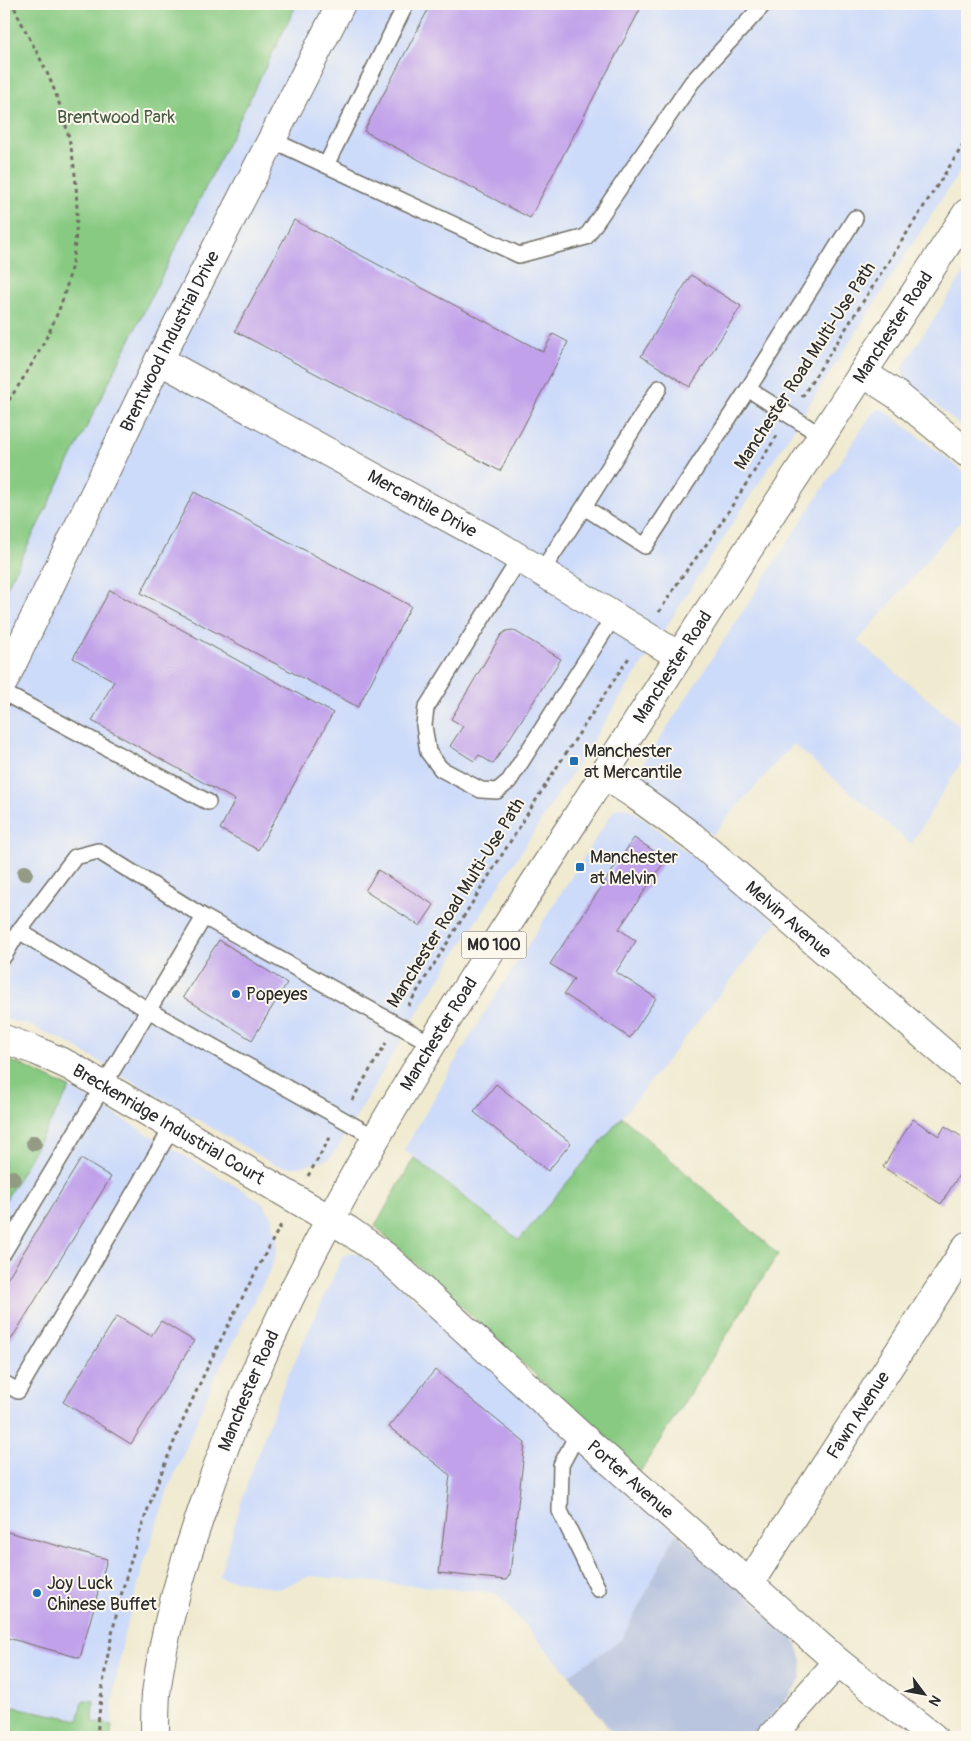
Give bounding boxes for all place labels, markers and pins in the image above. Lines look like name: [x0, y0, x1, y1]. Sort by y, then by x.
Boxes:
place label: Manchester at Mercantile: [584, 740, 682, 784]
marker: Manchester at Mercantile: [568, 755, 580, 767]
place label: Manchester at Melvin: [590, 846, 679, 890]
marker: Manchester at Melvin: [574, 861, 586, 873]
place label: Popeyes: [246, 983, 308, 1006]
marker: Popeyes: [230, 988, 242, 1000]
place label: Joy Luck Chinese Buffet: [47, 1572, 158, 1616]
marker: Joy Luck Chinese Buffet: [31, 1587, 43, 1599]

